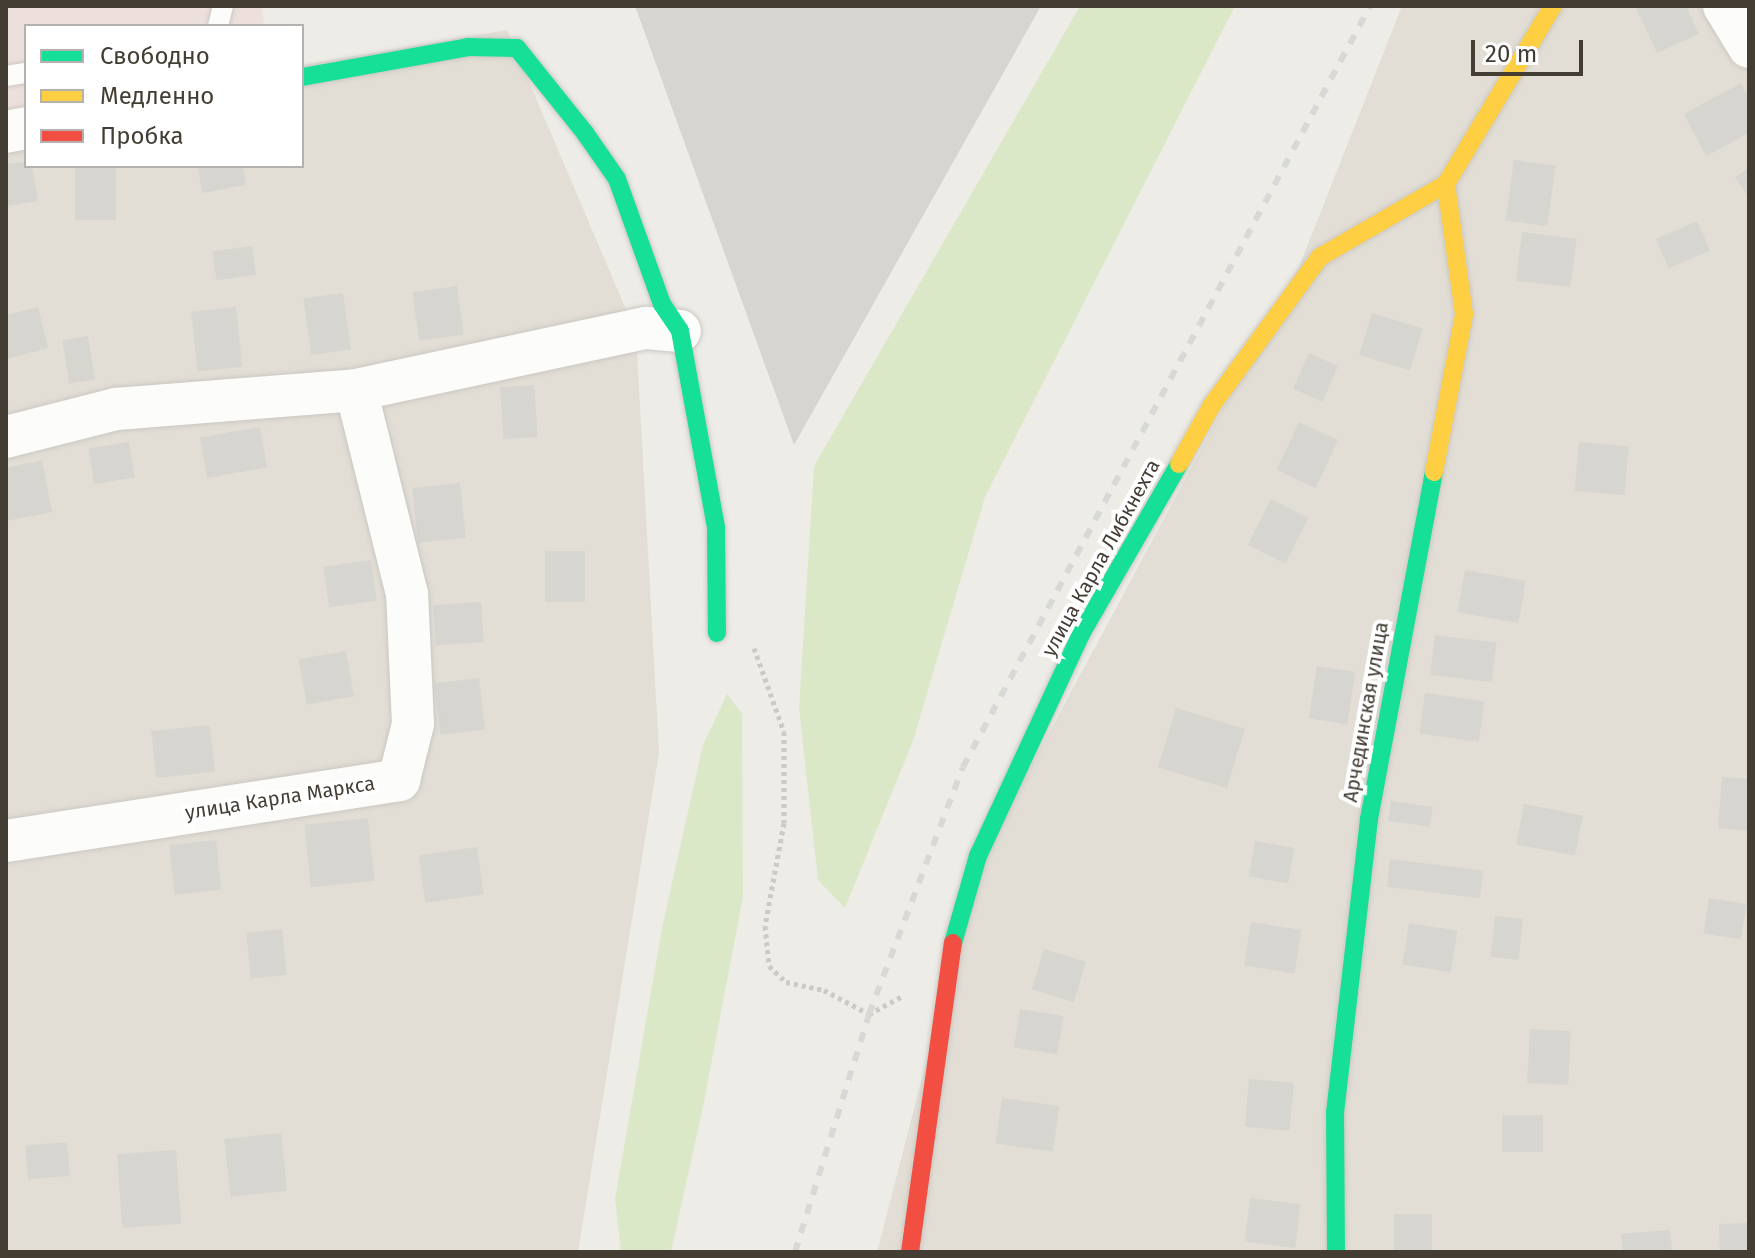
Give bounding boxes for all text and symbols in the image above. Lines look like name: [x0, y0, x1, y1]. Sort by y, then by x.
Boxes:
legend: [24, 24, 304, 168]
scale bar: [1475, 24, 1587, 74]
text: 20 m: [1485, 40, 1537, 68]
text: Свободно: [100, 42, 210, 70]
text: Медленно: [100, 82, 214, 110]
text: Пробка: [100, 122, 184, 150]
street label: улица Карла Либкнехта: [1037, 455, 1165, 661]
street label: Арчединская улица: [1338, 620, 1394, 804]
street label: улица Карла Маркса: [183, 771, 377, 825]

